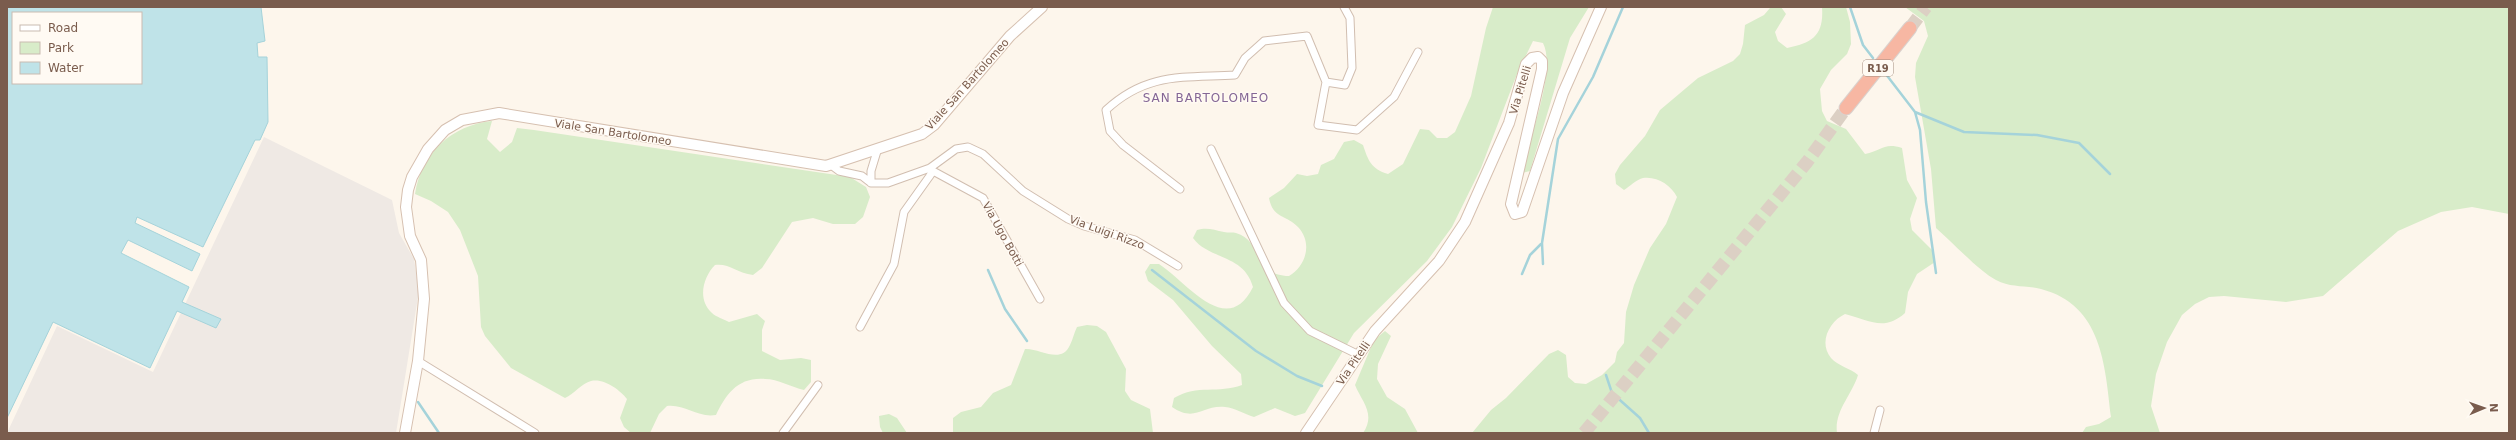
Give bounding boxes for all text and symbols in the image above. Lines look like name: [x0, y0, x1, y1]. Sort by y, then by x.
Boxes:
legend: [12, 12, 142, 84]
text: Road: [48, 21, 78, 35]
street label: Viale San Bartolomeo: [923, 36, 1012, 133]
text: Park: [48, 41, 74, 55]
road number: R19: [1863, 60, 1893, 76]
text: Water: [48, 61, 84, 75]
street label: Via Pitelli: [1507, 64, 1534, 116]
district label: SAN BARTOLOMEO: [1143, 91, 1269, 105]
street label: Viale San Bartolomeo: [553, 117, 673, 148]
street label: Via Ugo Botti: [979, 200, 1026, 269]
street label: Via Luigi Rizzo: [1067, 213, 1146, 252]
street label: Via Pitelli: [1334, 339, 1373, 388]
north arrow: [2464, 388, 2504, 428]
text: N: [2487, 403, 2500, 413]

